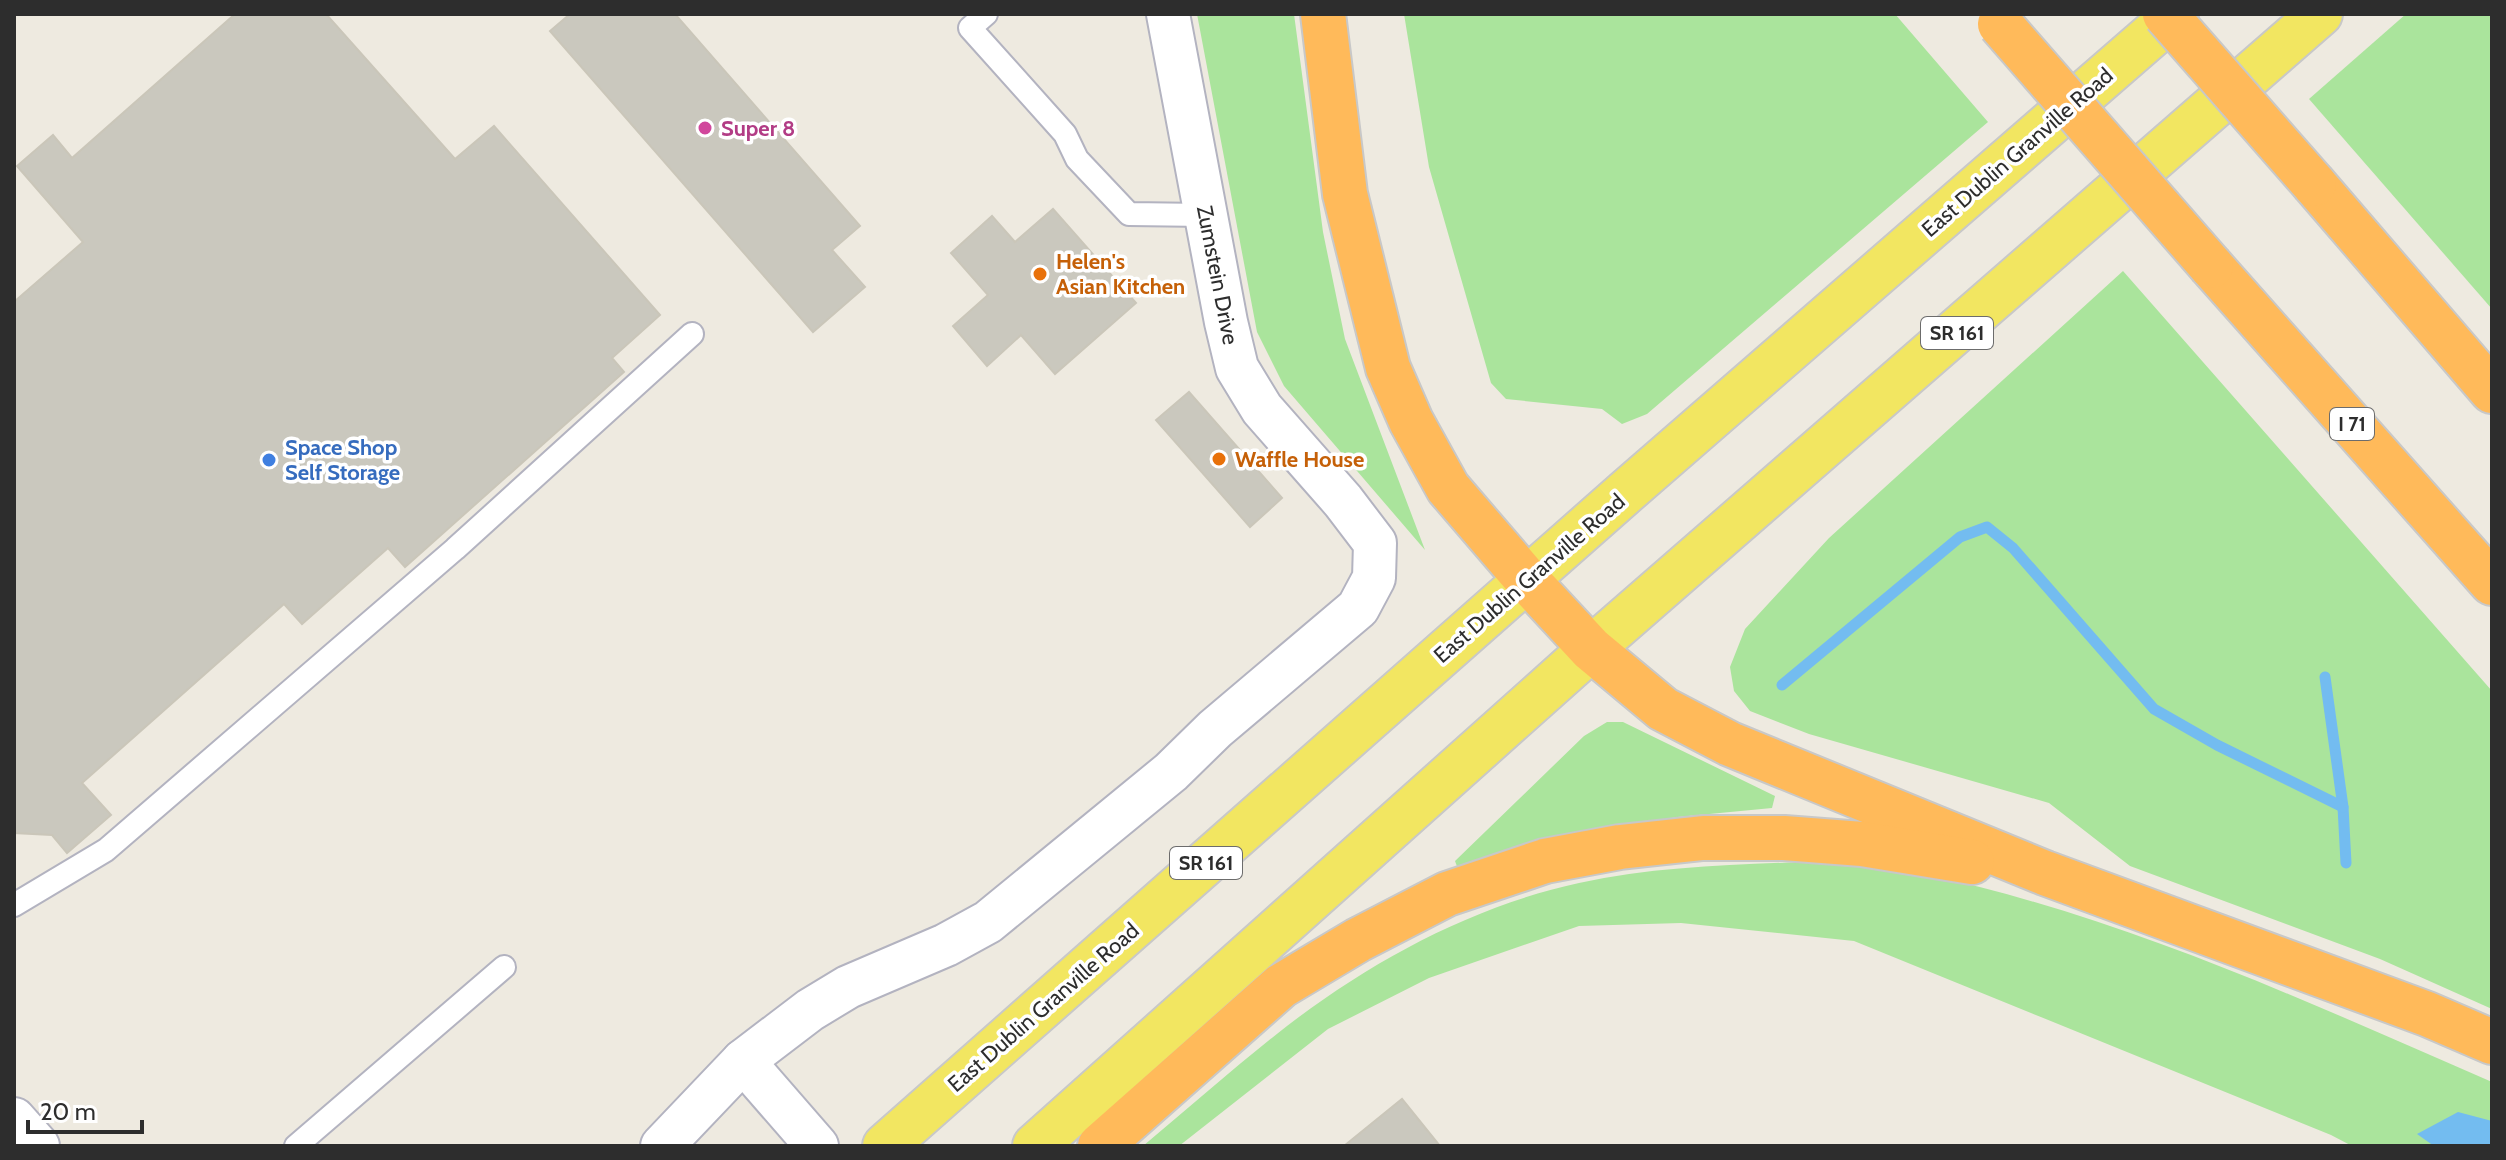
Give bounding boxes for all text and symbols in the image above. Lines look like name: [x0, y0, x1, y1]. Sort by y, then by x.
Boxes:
street label: East Dublin Granville Road: [1916, 62, 2119, 243]
place label: Super 8: [721, 115, 795, 142]
marker: Super 8: [696, 119, 714, 137]
street label: Zumstein Drive: [1191, 203, 1244, 347]
place label: Helen's Asian Kitchen: [1056, 248, 1185, 300]
marker: Helen's Asian Kitchen: [1031, 265, 1049, 283]
road number: SR 161: [1921, 317, 1993, 349]
road number: I 71: [2330, 408, 2374, 440]
place label: Space Shop Self Storage: [285, 434, 400, 486]
place label: Waffle House: [1235, 446, 1364, 473]
marker: Waffle House: [1210, 450, 1228, 468]
marker: Space Shop Self Storage: [260, 451, 278, 469]
street label: East Dublin Granville Road: [1428, 488, 1631, 669]
road number: SR 161: [1170, 847, 1242, 879]
street label: East Dublin Granville Road: [942, 917, 1145, 1098]
scale bar: [28, 1084, 142, 1134]
text: 20 m: [40, 1097, 96, 1126]

